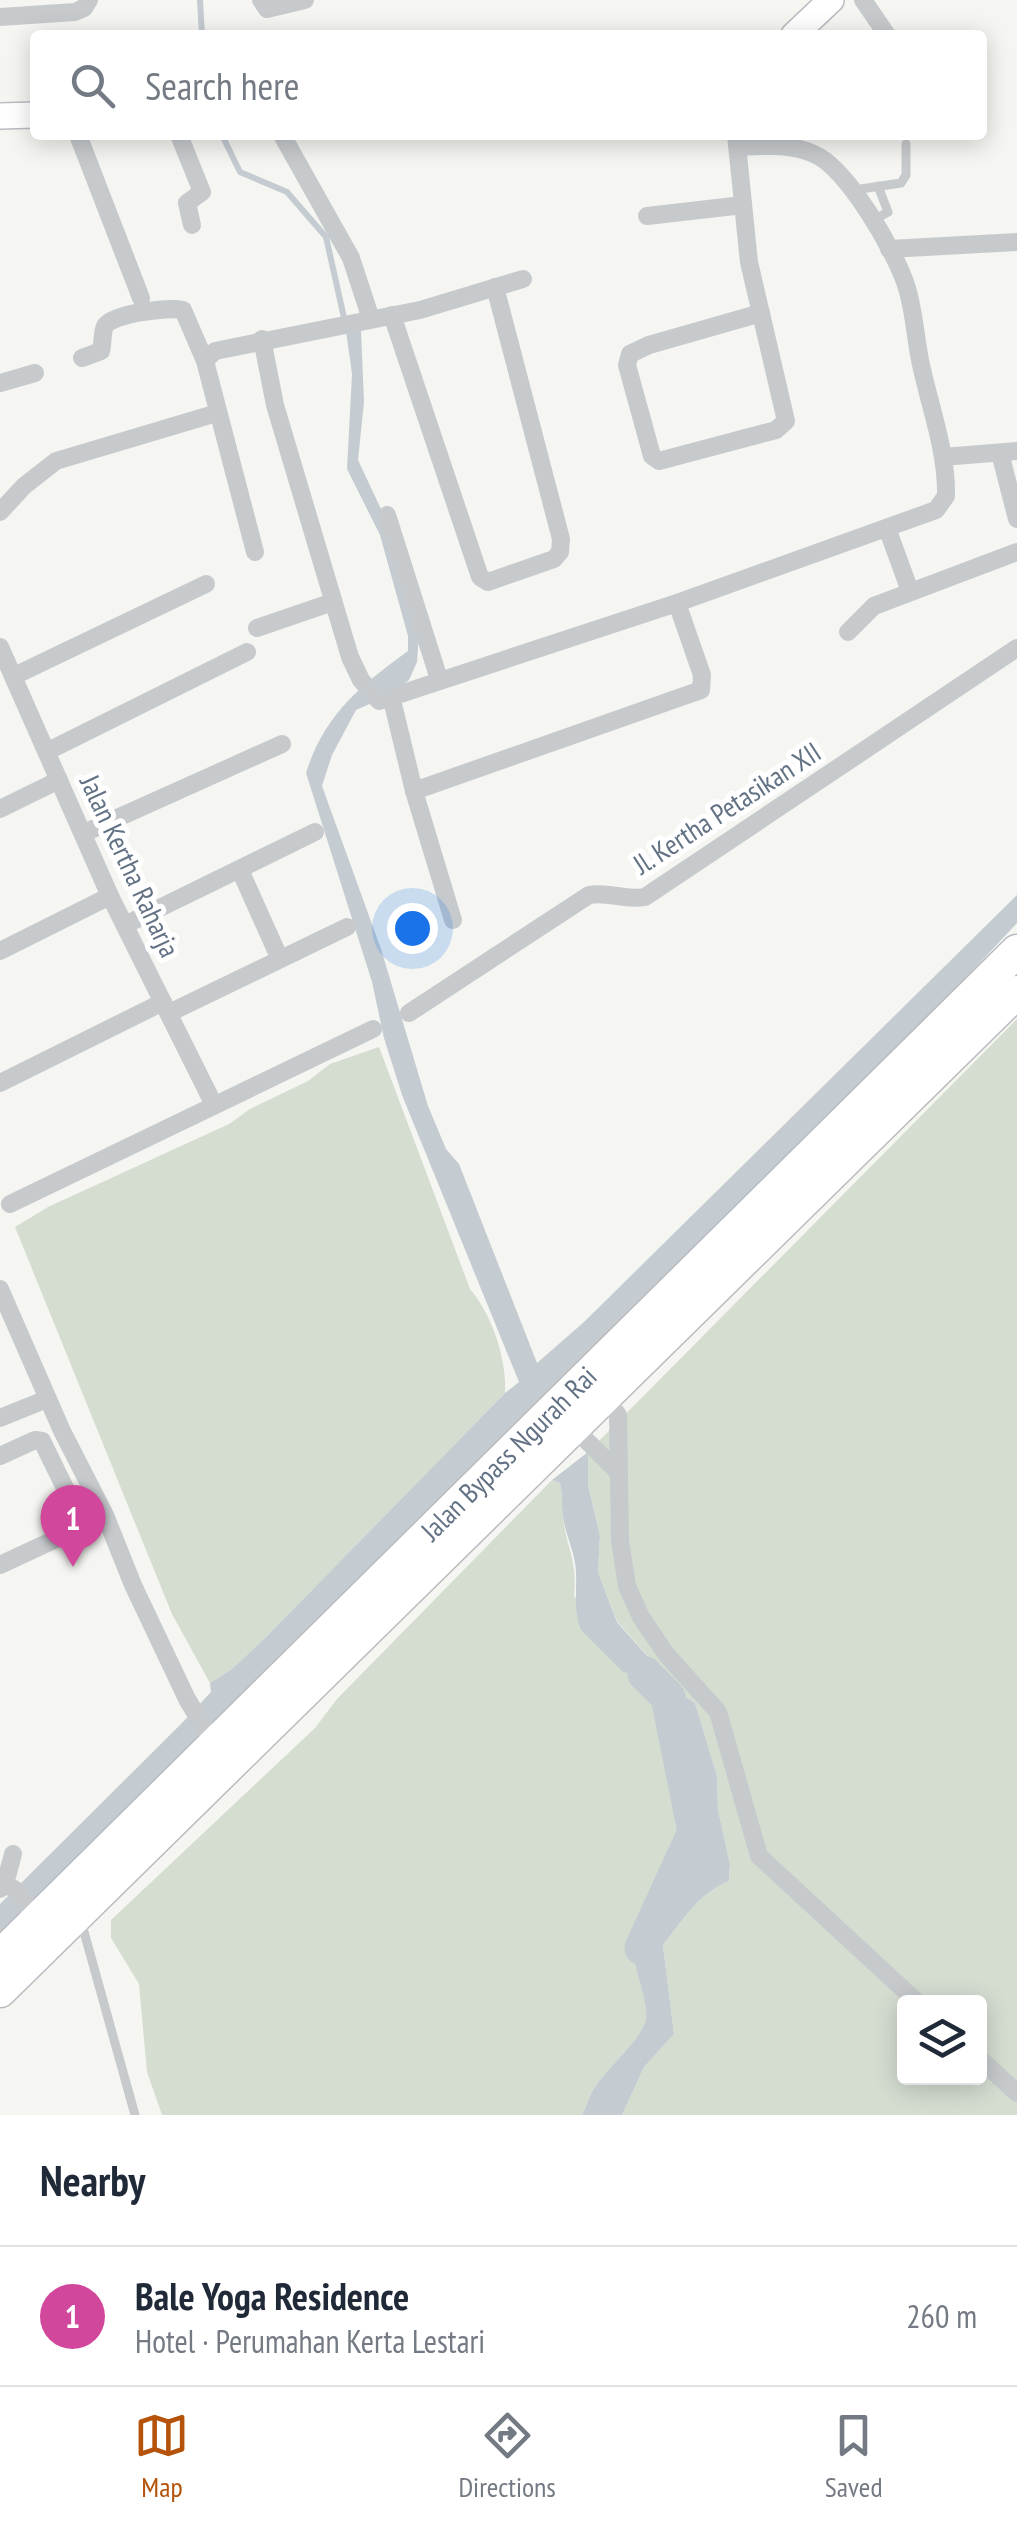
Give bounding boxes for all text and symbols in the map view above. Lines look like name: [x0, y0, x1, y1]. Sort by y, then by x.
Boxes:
search box: [30, 30, 987, 140]
icon: search: [65, 58, 120, 113]
text: Search here: [145, 61, 299, 110]
street label: Jl. Kertha Petasikan XII: [625, 733, 828, 883]
street label: Jalan Kertha Raharja: [72, 768, 189, 963]
your location: [387, 903, 438, 954]
street label: Jalan Bypass Ngurah Rai: [412, 1358, 604, 1549]
pin: 1: [40, 1484, 106, 1567]
map controls: [897, 1995, 987, 2085]
button: layers: [897, 1995, 987, 2085]
text: Nearby: [40, 2153, 145, 2208]
text: Bale Yoga Residence: [135, 2271, 409, 2320]
text: 1: [65, 2295, 80, 2337]
text: 260 m: [906, 2295, 977, 2337]
text: Hotel · Perumahan Kerta Lestari: [135, 2320, 485, 2362]
tab: Map: [134, 2408, 189, 2505]
tab: Directions: [458, 2408, 556, 2505]
tab: Saved: [825, 2408, 883, 2505]

